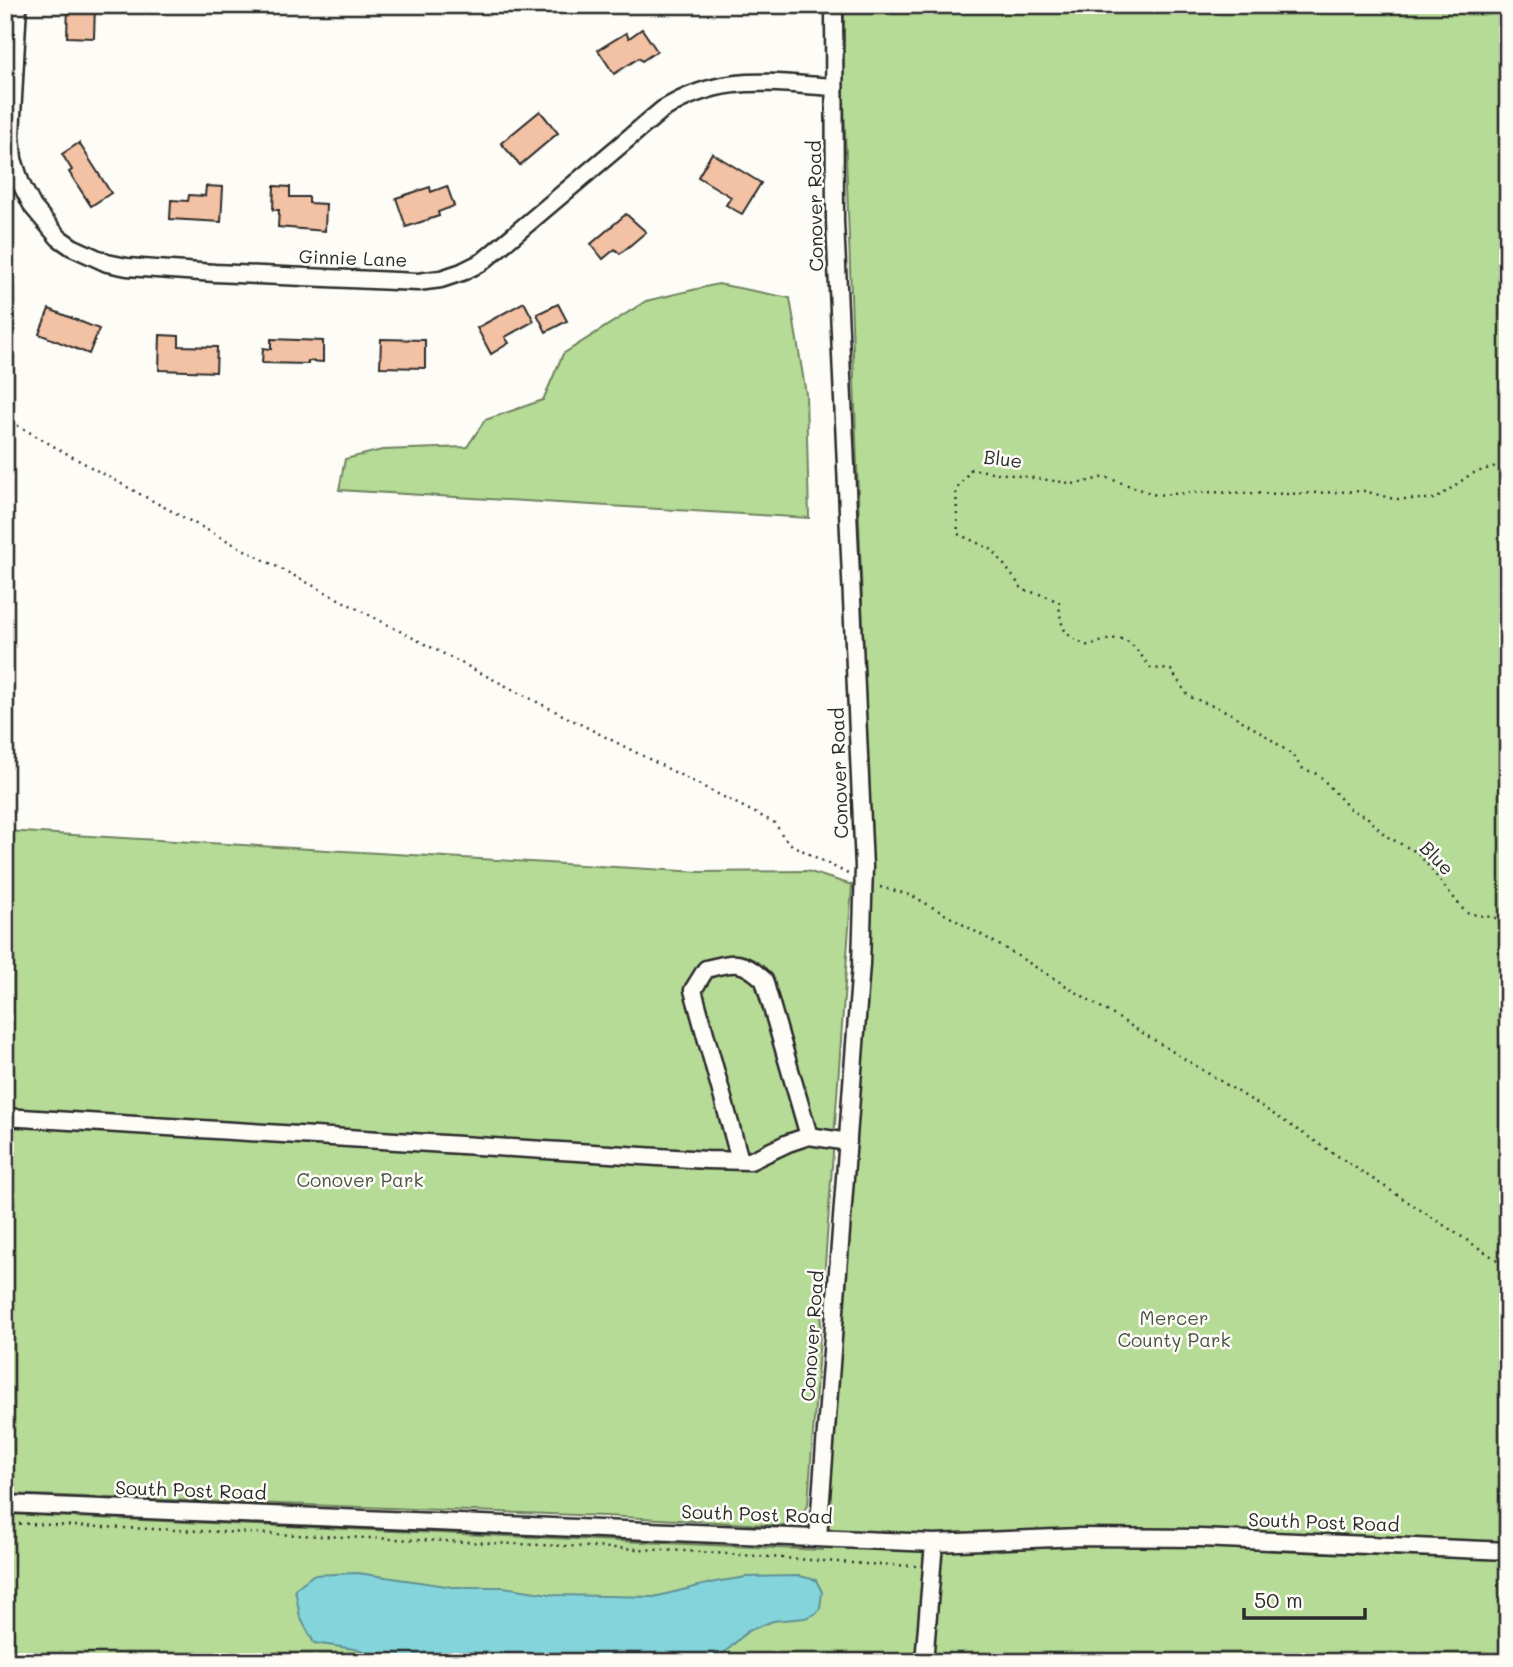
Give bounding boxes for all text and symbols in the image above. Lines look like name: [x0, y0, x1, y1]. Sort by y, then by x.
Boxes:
street label: Conover Road: [801, 140, 828, 272]
street label: Ginnie Lane: [298, 243, 408, 272]
street label: Blue: [982, 444, 1024, 473]
street label: Conover Road: [824, 707, 853, 839]
street label: Blue: [1415, 835, 1460, 880]
park label: Conover Park: [296, 1167, 424, 1192]
street label: Conover Road: [794, 1270, 829, 1402]
park label: Mercer County Park: [1117, 1305, 1231, 1352]
street label: South Post Road: [115, 1474, 267, 1505]
street label: South Post Road: [681, 1498, 833, 1529]
street label: South Post Road: [1248, 1506, 1400, 1537]
scale bar: [1244, 1576, 1364, 1620]
text: 50 m: [1254, 1586, 1303, 1613]

